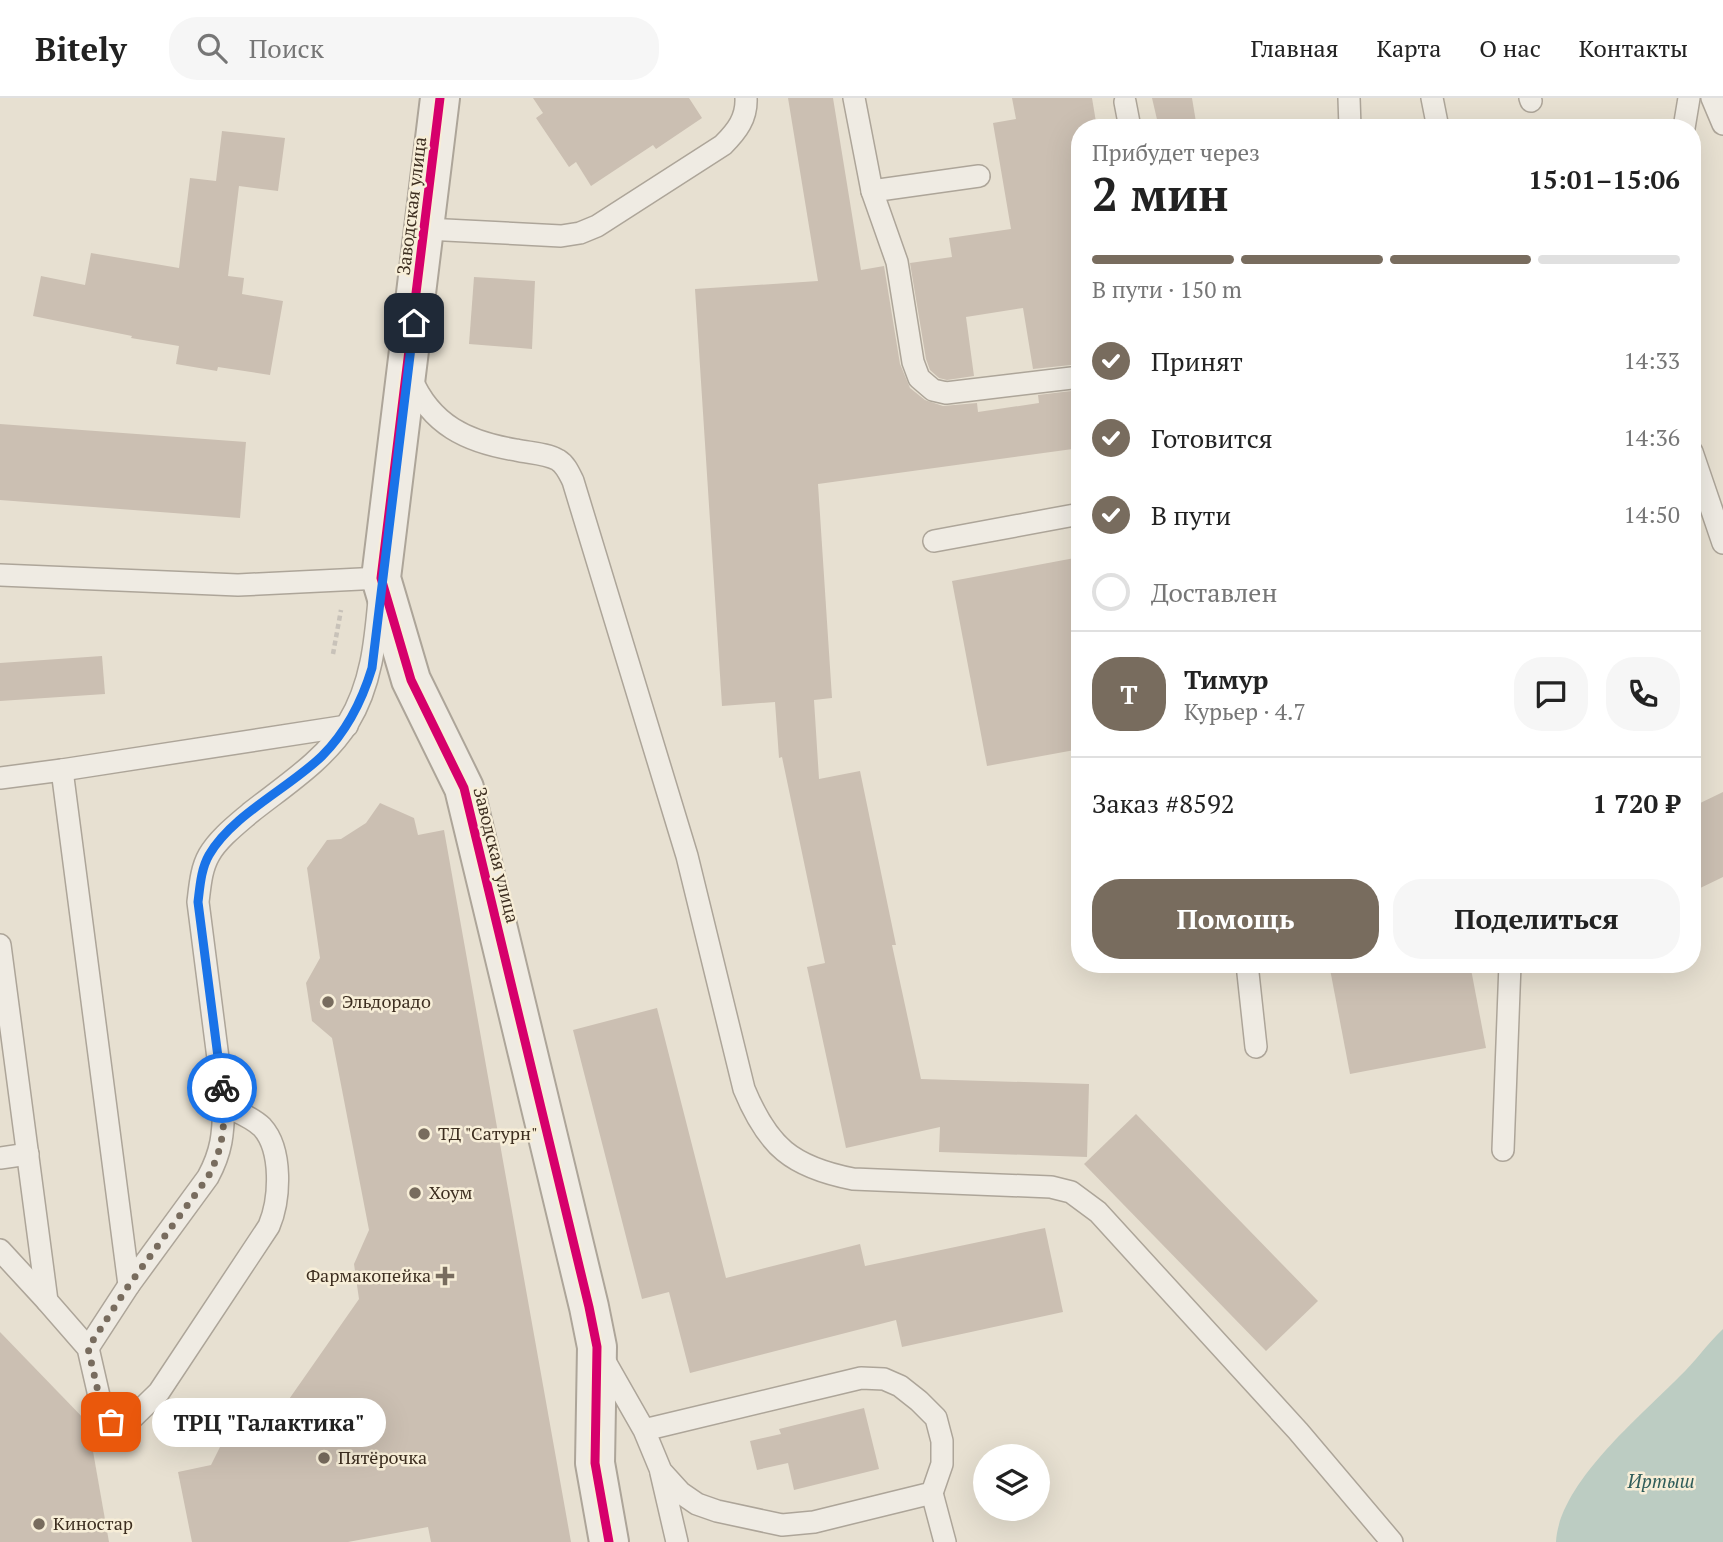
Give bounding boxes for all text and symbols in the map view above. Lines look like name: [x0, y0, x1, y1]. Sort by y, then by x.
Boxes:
search box: [169, 17, 659, 80]
text: Bitely: [35, 27, 127, 70]
icon: search: [193, 29, 231, 67]
text: Поиск: [249, 31, 324, 65]
text: Главная: [1250, 32, 1338, 64]
text: Карта: [1376, 32, 1441, 64]
text: О нас: [1479, 32, 1541, 64]
text: Контакты: [1579, 32, 1688, 64]
street label: Заводская улица: [391, 135, 431, 276]
text: Прибудет через: [1092, 137, 1260, 168]
text: 15:01–15:06: [1528, 162, 1680, 196]
text: 2 мин: [1092, 163, 1229, 224]
text: В пути · 150 m: [1092, 274, 1242, 305]
pin: [384, 293, 444, 353]
icon: home: [395, 304, 433, 342]
icon: check: [1092, 342, 1130, 380]
text: Принят: [1151, 344, 1243, 378]
text: 14:33: [1623, 345, 1680, 376]
icon: check: [1092, 419, 1130, 457]
text: Готовится: [1151, 421, 1273, 455]
text: 14:36: [1623, 422, 1680, 453]
icon: check: [1092, 496, 1130, 534]
text: В пути: [1151, 498, 1231, 532]
text: 14:50: [1623, 499, 1680, 530]
text: Доставлен: [1151, 575, 1277, 609]
button: chat: [1514, 657, 1588, 731]
button: phone: [1606, 657, 1680, 731]
text: Тимур: [1184, 662, 1268, 696]
text: Т: [1120, 677, 1138, 711]
text: Курьер · 4.7: [1184, 696, 1306, 727]
street label: Заводская улица: [468, 784, 525, 925]
text: Заказ #8592: [1092, 786, 1235, 820]
text: 1 720 ₽: [1593, 786, 1680, 820]
button: Помощь: [1092, 879, 1379, 959]
button: Поделиться: [1393, 879, 1680, 959]
place label: Эльдорадо: [342, 989, 431, 1013]
marker: Эльдорадо: [320, 994, 336, 1010]
courier: [187, 1053, 257, 1123]
icon: bike: [203, 1069, 241, 1107]
place label: ТД "Сатурн": [438, 1121, 538, 1145]
marker: ТД "Сатурн": [416, 1126, 432, 1142]
place label: Хоум: [429, 1180, 472, 1204]
marker: Хоум: [407, 1185, 423, 1201]
place label: Фармакопейка: [306, 1263, 431, 1287]
marker: Фармакопейка: [437, 1268, 453, 1284]
pin: [81, 1392, 141, 1452]
callout: ТРЦ "Галактика": [153, 1398, 388, 1446]
icon: bag: [92, 1403, 130, 1441]
text: ТРЦ "Галактика": [173, 1407, 365, 1438]
map controls: [973, 1444, 1050, 1521]
button: layers: [973, 1444, 1050, 1521]
place label: Пятёрочка: [338, 1445, 427, 1469]
marker: Пятёрочка: [316, 1450, 332, 1466]
water label: Иртыш: [1627, 1468, 1694, 1493]
place label: Киностар: [53, 1511, 133, 1535]
marker: Киностар: [31, 1516, 47, 1532]

